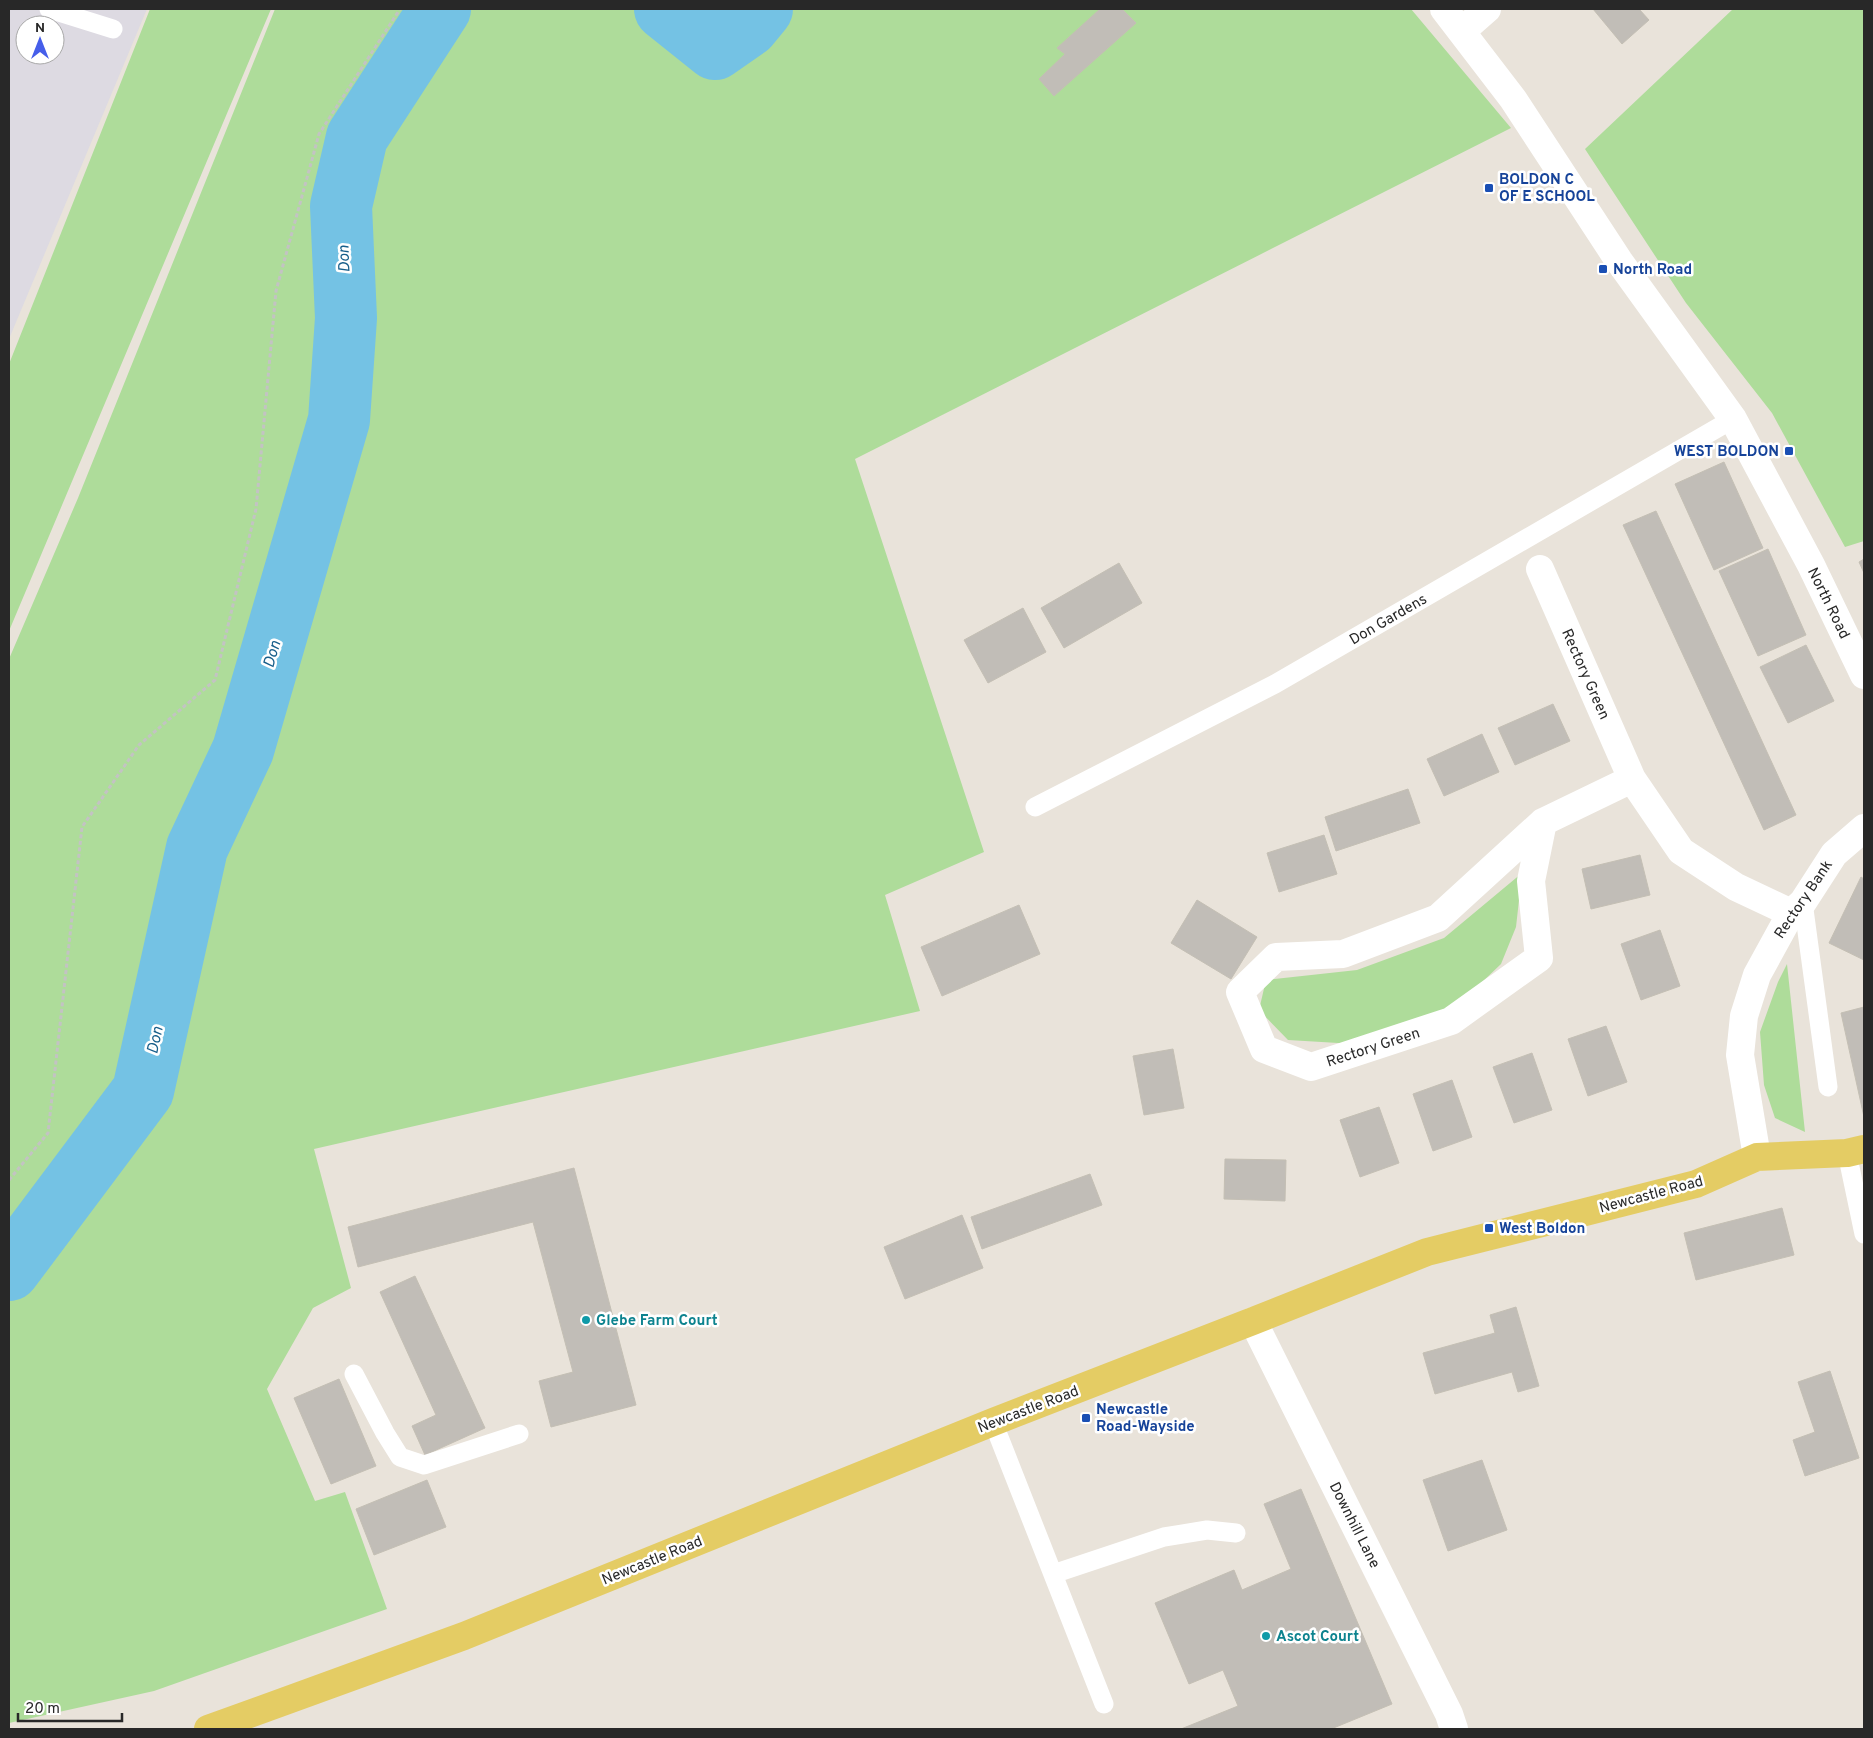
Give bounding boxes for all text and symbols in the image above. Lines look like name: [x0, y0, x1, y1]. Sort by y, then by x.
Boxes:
north arrow: [15, 15, 65, 65]
text: N: [35, 20, 45, 37]
place label: BOLDON C OF E SCHOOL: [1499, 171, 1595, 207]
marker: BOLDON C OF E SCHOOL: [1483, 182, 1495, 194]
water label: Don: [335, 245, 355, 273]
place label: North Road: [1613, 261, 1692, 280]
marker: North Road: [1597, 263, 1609, 275]
place label: WEST BOLDON: [1674, 443, 1779, 462]
marker: WEST BOLDON: [1783, 445, 1795, 457]
street label: North Road: [1802, 565, 1853, 642]
street label: Don Gardens: [1347, 590, 1431, 650]
street label: Rectory Green: [1556, 626, 1613, 723]
water label: Don: [260, 638, 286, 671]
street label: Rectory Bank: [1771, 857, 1838, 943]
street label: Rectory Green: [1324, 1024, 1423, 1072]
water label: Don: [143, 1025, 169, 1056]
street label: Newcastle Road: [1597, 1172, 1705, 1218]
place label: West Boldon: [1499, 1220, 1585, 1239]
marker: West Boldon: [1483, 1222, 1495, 1234]
place label: Glebe Farm Court: [596, 1312, 718, 1331]
marker: Glebe Farm Court: [580, 1314, 592, 1326]
street label: Newcastle Road: [975, 1382, 1082, 1438]
place label: Newcastle Road-Wayside: [1096, 1401, 1195, 1437]
marker: Newcastle Road-Wayside: [1080, 1412, 1092, 1424]
street label: Downhill Lane: [1324, 1479, 1384, 1572]
street label: Newcastle Road: [599, 1533, 706, 1590]
place label: Ascot Court: [1276, 1628, 1359, 1647]
marker: Ascot Court: [1260, 1630, 1272, 1642]
scale bar: [18, 1690, 121, 1722]
text: 20 m: [25, 1700, 60, 1719]

